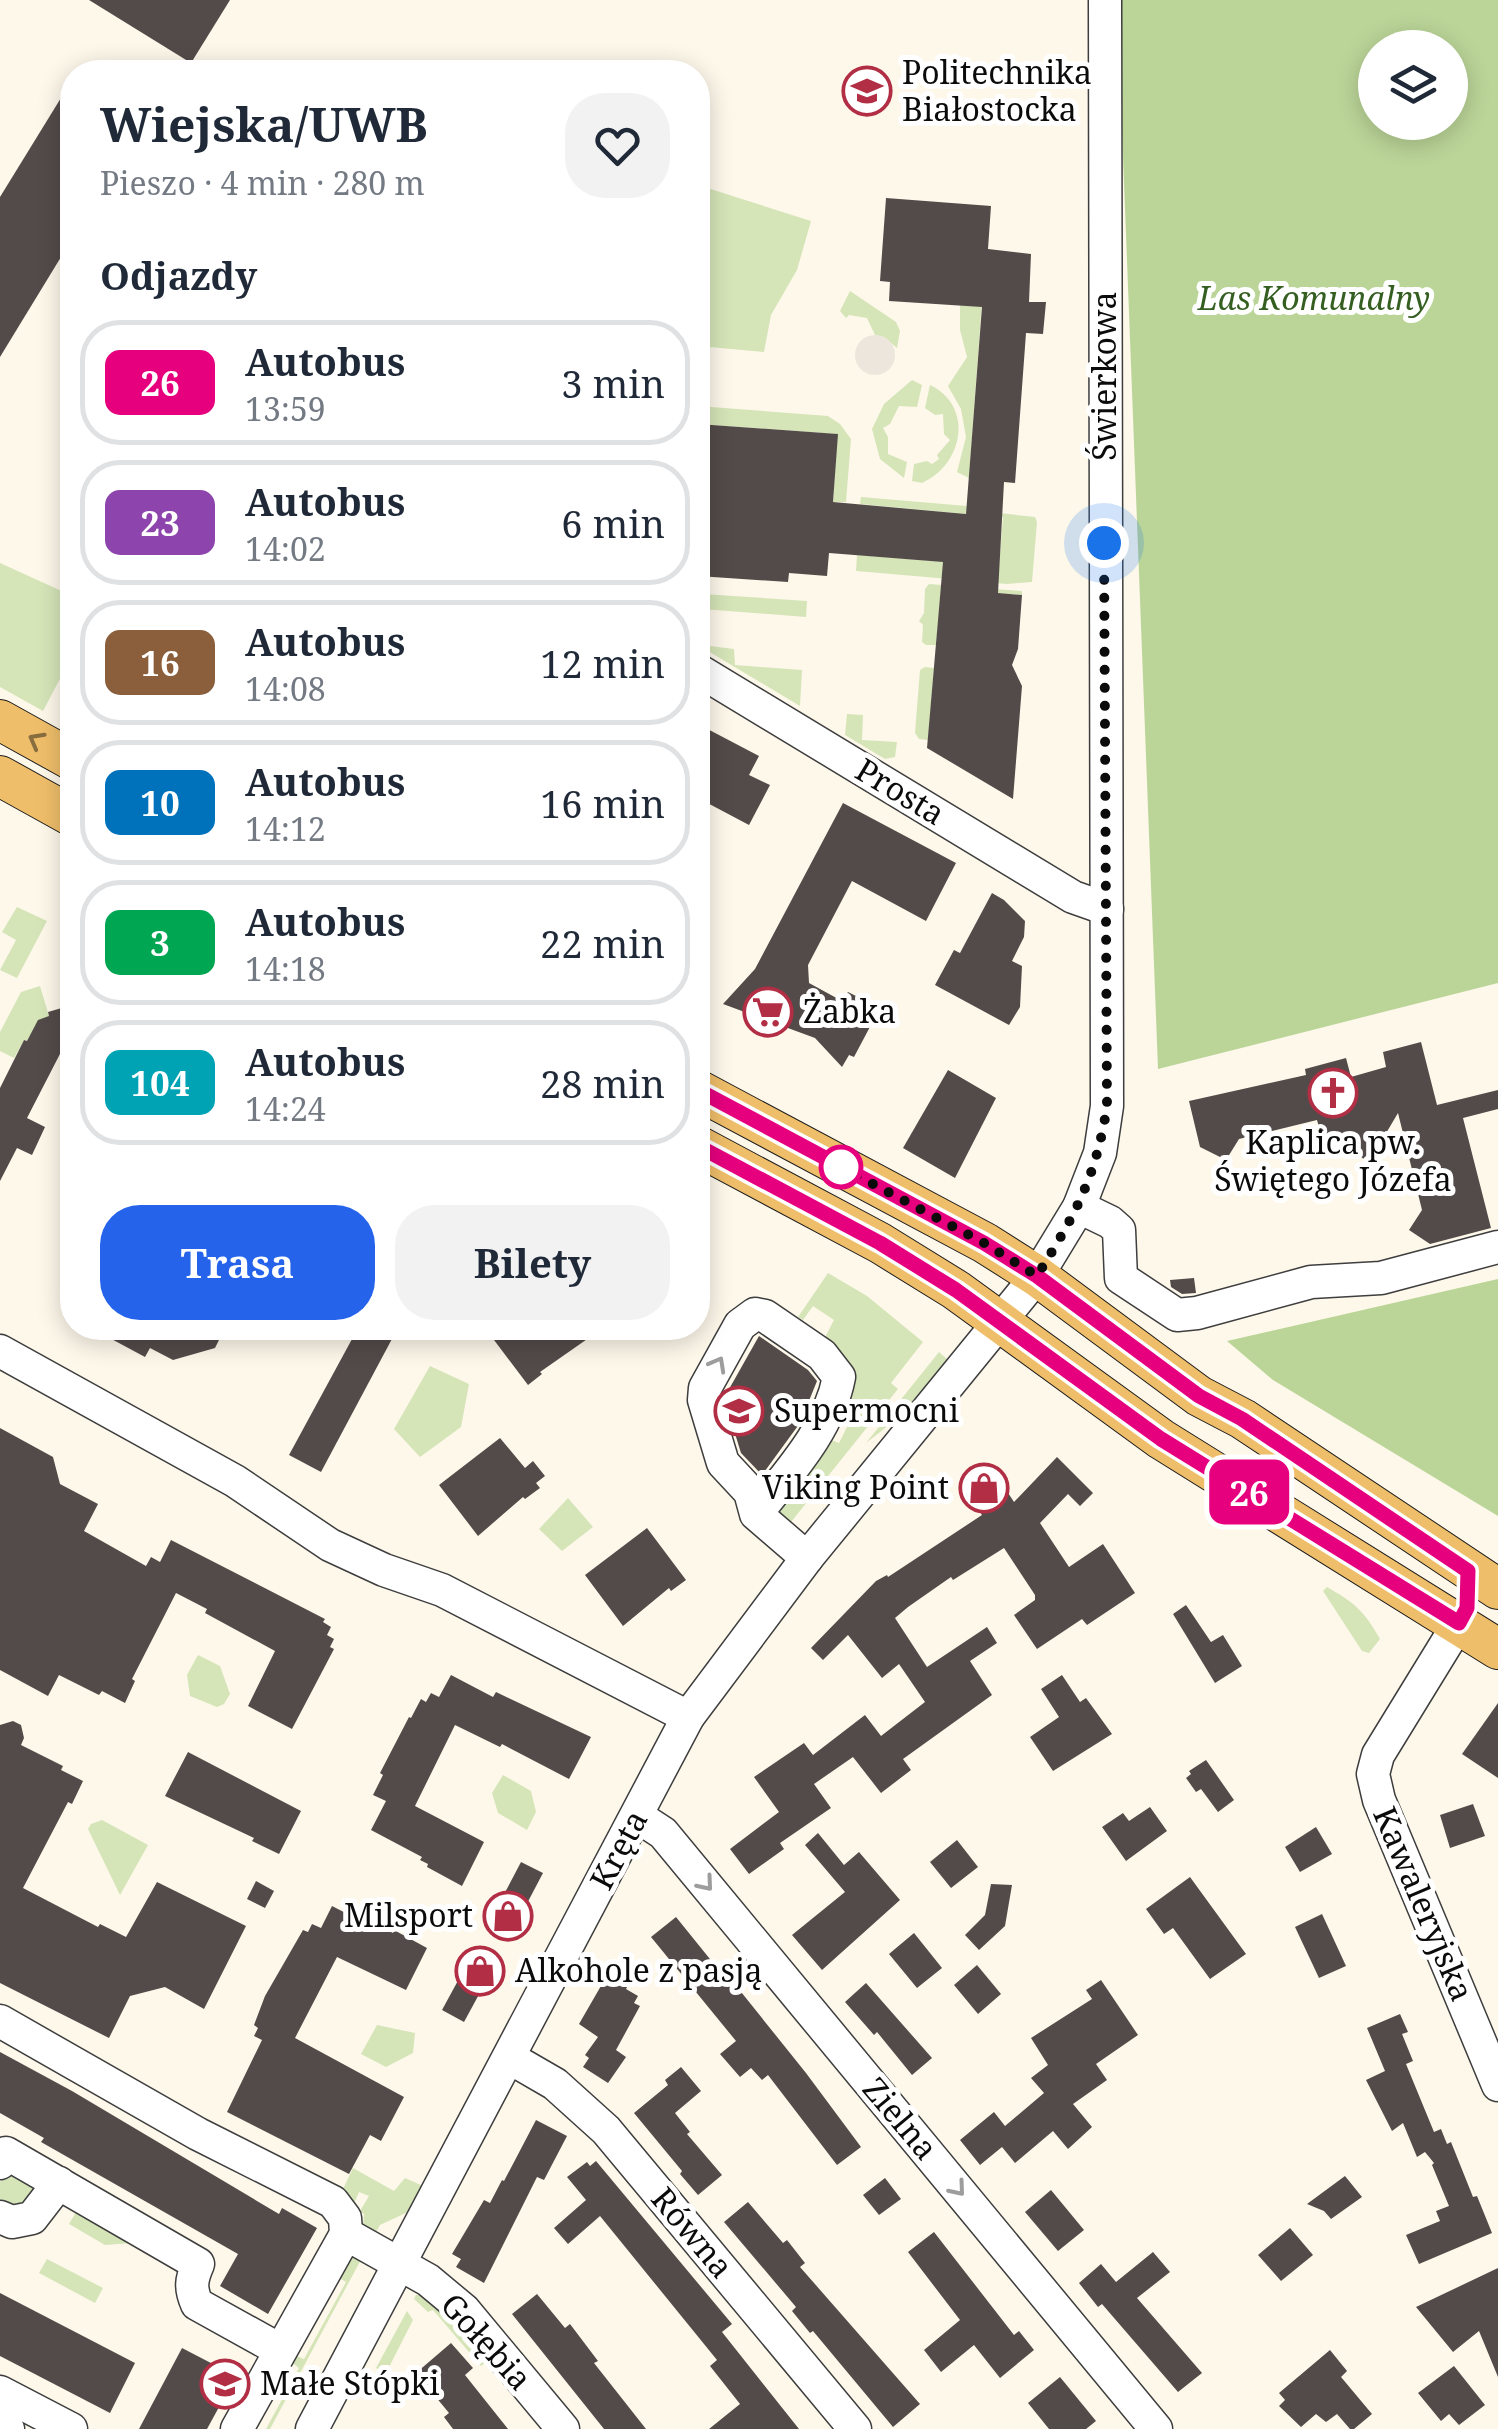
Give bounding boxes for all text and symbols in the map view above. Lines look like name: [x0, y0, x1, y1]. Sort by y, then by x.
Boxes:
map controls: [1358, 30, 1468, 140]
button: layers: [1358, 30, 1468, 140]
place label: Politechnika Białostocka: [902, 50, 1092, 130]
school or university icon: Politechnika Białostocka: [841, 65, 893, 117]
text: Wiejska/UWB: [100, 91, 428, 156]
button: heart: [565, 93, 670, 198]
text: Pieszo · 4 min · 280 m: [100, 161, 425, 204]
text: Odjazdy: [100, 249, 257, 301]
park label: Las Komunalny: [1197, 276, 1430, 319]
street label: Świerkowa: [1082, 291, 1125, 461]
text: Autobus: [245, 335, 405, 387]
text: 3 min: [561, 357, 665, 409]
text: 26: [140, 359, 180, 406]
text: 13:59: [245, 387, 326, 430]
text: Autobus: [245, 475, 405, 527]
text: 6 min: [561, 497, 665, 549]
text: 23: [140, 499, 180, 546]
your location: [1079, 518, 1129, 568]
text: 14:02: [245, 527, 326, 570]
text: Autobus: [245, 615, 405, 667]
text: 12 min: [540, 637, 665, 689]
text: 16: [140, 639, 180, 686]
text: 14:08: [245, 667, 326, 710]
one-way arrow: [29, 733, 47, 752]
street label: Prosta: [848, 747, 953, 834]
text: Autobus: [245, 755, 405, 807]
text: 16 min: [540, 777, 665, 829]
text: 10: [140, 779, 180, 826]
text: 14:12: [245, 807, 326, 850]
text: Autobus: [245, 895, 405, 947]
text: 22 min: [540, 917, 665, 969]
text: 3: [150, 919, 170, 966]
text: 14:18: [245, 947, 326, 990]
supermarket icon: Żabka: [742, 986, 794, 1038]
place label: Żabka: [803, 989, 896, 1032]
text: Autobus: [245, 1035, 405, 1087]
text: 28 min: [540, 1057, 665, 1109]
text: 104: [130, 1059, 190, 1106]
church icon: Kaplica pw. Świętego Józefa: [1307, 1067, 1359, 1119]
text: 14:24: [245, 1087, 326, 1130]
place label: Kaplica pw. Świętego Józefa: [1214, 1120, 1452, 1200]
unlabelled marker: [820, 1146, 862, 1188]
button: Trasa: [100, 1205, 375, 1320]
button: Bilety: [395, 1205, 670, 1320]
one-way arrow: [706, 1357, 726, 1375]
school or university icon: Supermocni: [713, 1385, 765, 1437]
place label: Supermocni: [774, 1388, 959, 1431]
line badge: 26: [1204, 1460, 1294, 1524]
shop icon: Viking Point: [958, 1462, 1010, 1514]
place label: Viking Point: [762, 1465, 949, 1508]
text: 26: [1229, 1469, 1269, 1516]
street label: Kawaleryjska: [1364, 1800, 1485, 2007]
street label: Kręta: [579, 1802, 656, 1896]
one-way arrow: [694, 1873, 712, 1891]
shop icon: Milsport: [482, 1890, 534, 1942]
place label: Milsport: [344, 1893, 473, 1936]
shop icon: Alkohole z pasją: [454, 1945, 506, 1997]
place label: Alkohole z pasją: [515, 1948, 763, 1991]
street label: Zielna: [854, 2068, 948, 2168]
one-way arrow: [946, 2177, 964, 2195]
street label: Równa: [643, 2178, 744, 2286]
street label: Gołębia: [432, 2283, 542, 2399]
school or university icon: Małe Stópki: [199, 2358, 251, 2410]
place label: Małe Stópki: [260, 2361, 440, 2404]

